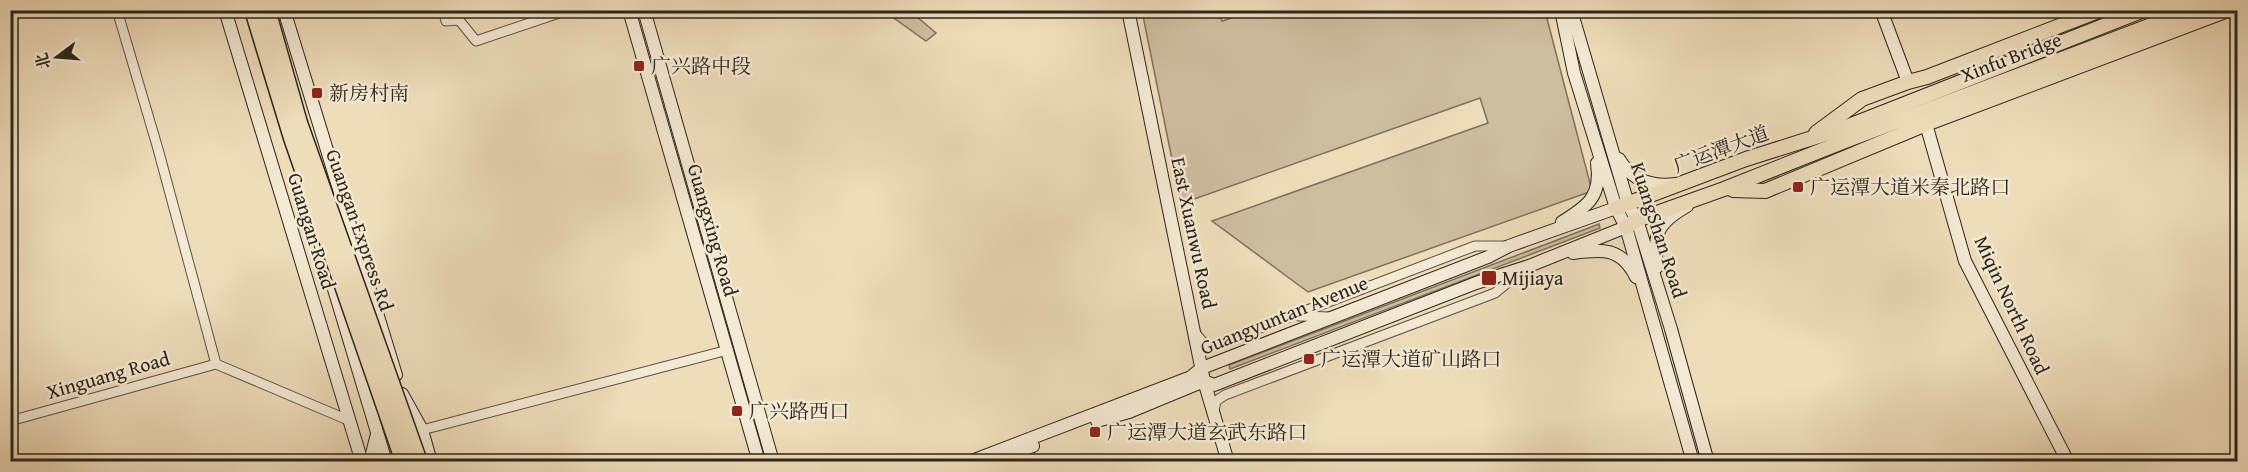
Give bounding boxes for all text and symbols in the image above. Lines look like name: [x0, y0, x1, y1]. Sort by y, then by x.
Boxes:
street label: Xinfu Bridge: [1956, 24, 2066, 89]
north arrow: [27, 27, 87, 87]
text: 北: [29, 50, 56, 72]
place label: 广兴路中段: [651, 51, 751, 80]
marker: 广兴路中段: [632, 59, 646, 73]
place label: 新房村南: [329, 78, 409, 107]
marker: 新房村南: [310, 86, 324, 100]
street label: 广运潭大道: [1669, 118, 1773, 179]
street label: Guangan Express Rd: [319, 145, 402, 315]
street label: East Xuanwu Road: [1164, 154, 1225, 312]
street label: KuangShan Road: [1624, 158, 1695, 302]
street label: Guangxing Road: [681, 160, 746, 300]
street label: Guangan Road: [281, 169, 344, 293]
place label: 广运潭大道米秦北路口: [1810, 172, 2010, 201]
marker: 广运潭大道米秦北路口: [1791, 180, 1805, 194]
street label: Miqin North Road: [1968, 231, 2057, 379]
place label: Mijiaya: [1502, 263, 1564, 292]
street label: Guangyuntan Avenue: [1195, 268, 1372, 361]
marker: Mijiaya: [1480, 269, 1498, 287]
street label: Xinguang Road: [43, 343, 173, 406]
place label: 广运潭大道矿山路口: [1321, 344, 1501, 373]
marker: 广运潭大道矿山路口: [1302, 352, 1316, 366]
place label: 广兴路西口: [749, 396, 849, 425]
marker: 广兴路西口: [730, 404, 744, 418]
place label: 广运潭大道玄武东路口: [1107, 417, 1307, 446]
marker: 广运潭大道玄武东路口: [1088, 425, 1102, 439]

